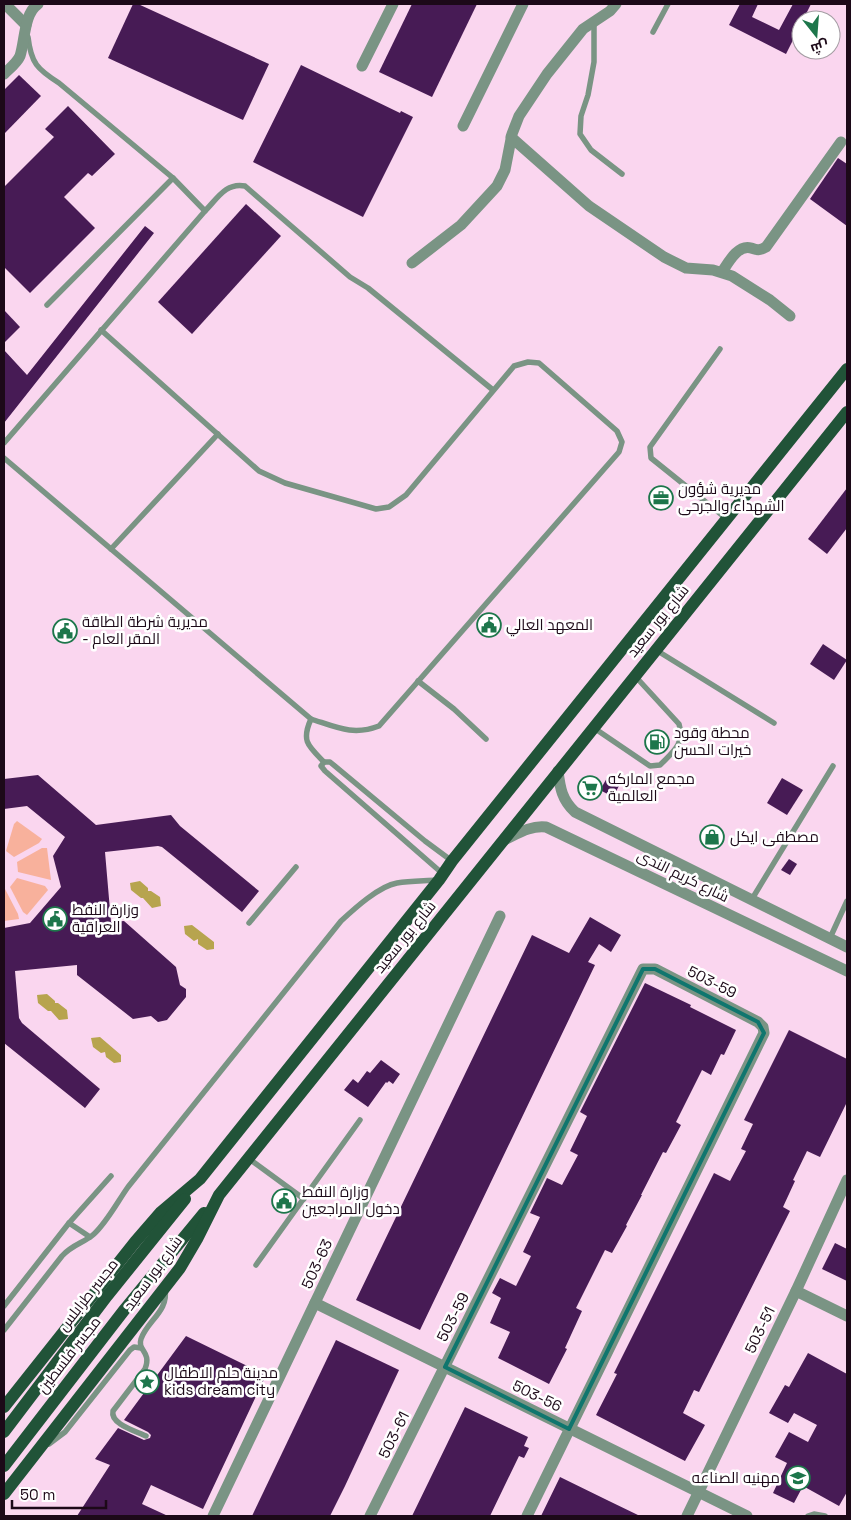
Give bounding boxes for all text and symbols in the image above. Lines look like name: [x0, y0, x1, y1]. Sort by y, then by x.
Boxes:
north arrow: [791, 10, 841, 60]
text: ش: [809, 36, 831, 59]
place label: مديرية شؤون الشهداء والجرحى: [678, 479, 785, 516]
office icon: مديرية شؤون الشهداء والجرحى: [648, 485, 674, 511]
street label: شارع بور سعيد: [623, 581, 694, 662]
place label: مديرية شرطة الطاقة - المقر العام: [82, 612, 208, 649]
public building icon: المعهد العالي: [476, 612, 502, 638]
place label: المعهد العالي: [506, 615, 593, 637]
public building icon: مديرية شرطة الطاقة - المقر العام: [52, 618, 78, 644]
place label: محطة وقود خيرات الحسن: [674, 723, 751, 760]
fuel station icon: محطة وقود خيرات الحسن: [644, 729, 670, 755]
place label: مجمع الماركه العالمية: [608, 769, 695, 805]
supermarket icon: مجمع الماركه العالمية: [577, 775, 603, 801]
shop icon: مصطفى ايكل: [699, 824, 725, 850]
place label: مصطفى ايكل: [730, 827, 819, 847]
street label: شارع كريم الندى: [633, 845, 732, 908]
street label: شارع بور سعيد: [370, 897, 441, 978]
place label: وزارة النفط العراقية: [72, 900, 139, 936]
public building icon: وزارة النفط العراقية: [42, 906, 68, 932]
street label: 503-59: [684, 961, 740, 1002]
place label: وزارة النفط دخول المراجعين: [302, 1182, 400, 1219]
public building icon: وزارة النفط دخول المراجعين: [271, 1188, 297, 1214]
street label: شارع بور سعيد: [119, 1232, 188, 1315]
street label: 503-63: [297, 1236, 336, 1292]
street label: مجسر طرابلس: [53, 1255, 123, 1335]
street label: 503-59: [432, 1289, 473, 1345]
street label: 503-51: [740, 1303, 779, 1356]
street label: مجسر فلسطين: [33, 1312, 105, 1398]
place label: مدينة حلم الاطفال kids dream city: [164, 1363, 278, 1399]
place icon: مدينة حلم الاطفال kids dream city: [134, 1369, 160, 1395]
street label: 503-56: [509, 1375, 565, 1416]
street label: 503-61: [374, 1408, 413, 1461]
school or university icon: مهنيه الصناعه: [785, 1465, 811, 1491]
place label: مهنيه الصناعه: [692, 1468, 780, 1488]
scale bar: [12, 1478, 106, 1510]
text: 50 m: [20, 1485, 55, 1504]

